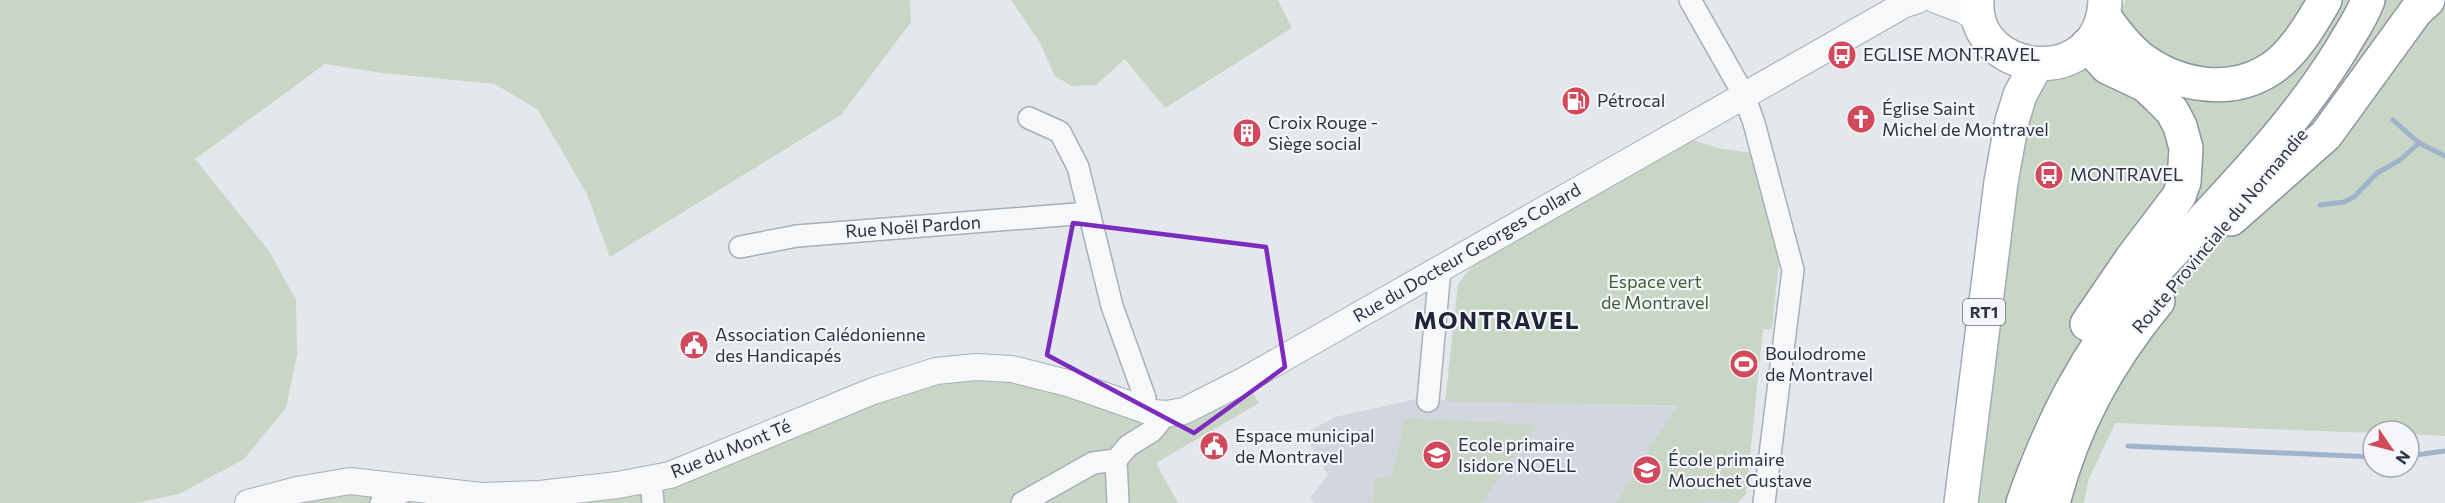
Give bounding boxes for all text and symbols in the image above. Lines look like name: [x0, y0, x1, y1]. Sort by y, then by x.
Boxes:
bus stop icon: EGLISE MONTRAVEL: [1826, 39, 1858, 71]
place label: EGLISE MONTRAVEL: [1863, 43, 2040, 65]
fuel station icon: Pétrocal: [1560, 85, 1592, 117]
place label: Pétrocal: [1597, 89, 1665, 111]
place label: Église Saint Michel de Montravel: [1882, 97, 2049, 140]
church icon: Église Saint Michel de Montravel: [1845, 103, 1877, 135]
place label: Croix Rouge - Siège social: [1268, 111, 1378, 154]
building icon: Croix Rouge - Siège social: [1231, 117, 1263, 149]
street label: Route Provinciale du Normandie: [2127, 123, 2312, 337]
bus stop icon: MONTRAVEL: [2033, 159, 2065, 191]
place label: MONTRAVEL: [2070, 163, 2183, 185]
street label: Rue du Docteur Georges Collard: [1349, 178, 1584, 327]
street label: Rue Noël Pardon: [844, 210, 981, 242]
park label: Espace vert de Montravel: [1601, 270, 1709, 313]
road number: RT1: [1963, 299, 2005, 325]
district label: MONTRAVEL: [1414, 305, 1580, 334]
place label: Association Calédonienne des Handicapés: [715, 323, 926, 366]
public building icon: Association Calédonienne des Handicapés: [678, 329, 710, 361]
place label: Boulodrome de Montravel: [1765, 342, 1873, 385]
sports icon: Boulodrome de Montravel: [1728, 348, 1760, 380]
street label: Rue du Mont Té: [667, 414, 794, 482]
north arrow: [2361, 419, 2421, 479]
place label: Espace municipal de Montravel: [1235, 424, 1375, 467]
public building icon: Espace municipal de Montravel: [1198, 430, 1230, 462]
place label: Ecole primaire Isidore NOELL: [1458, 433, 1576, 476]
school or university icon: Ecole primaire Isidore NOELL: [1421, 439, 1453, 471]
place label: École primaire Mouchet Gustave: [1668, 448, 1812, 491]
text: N: [2392, 448, 2415, 468]
school or university icon: École primaire Mouchet Gustave: [1631, 454, 1663, 486]

